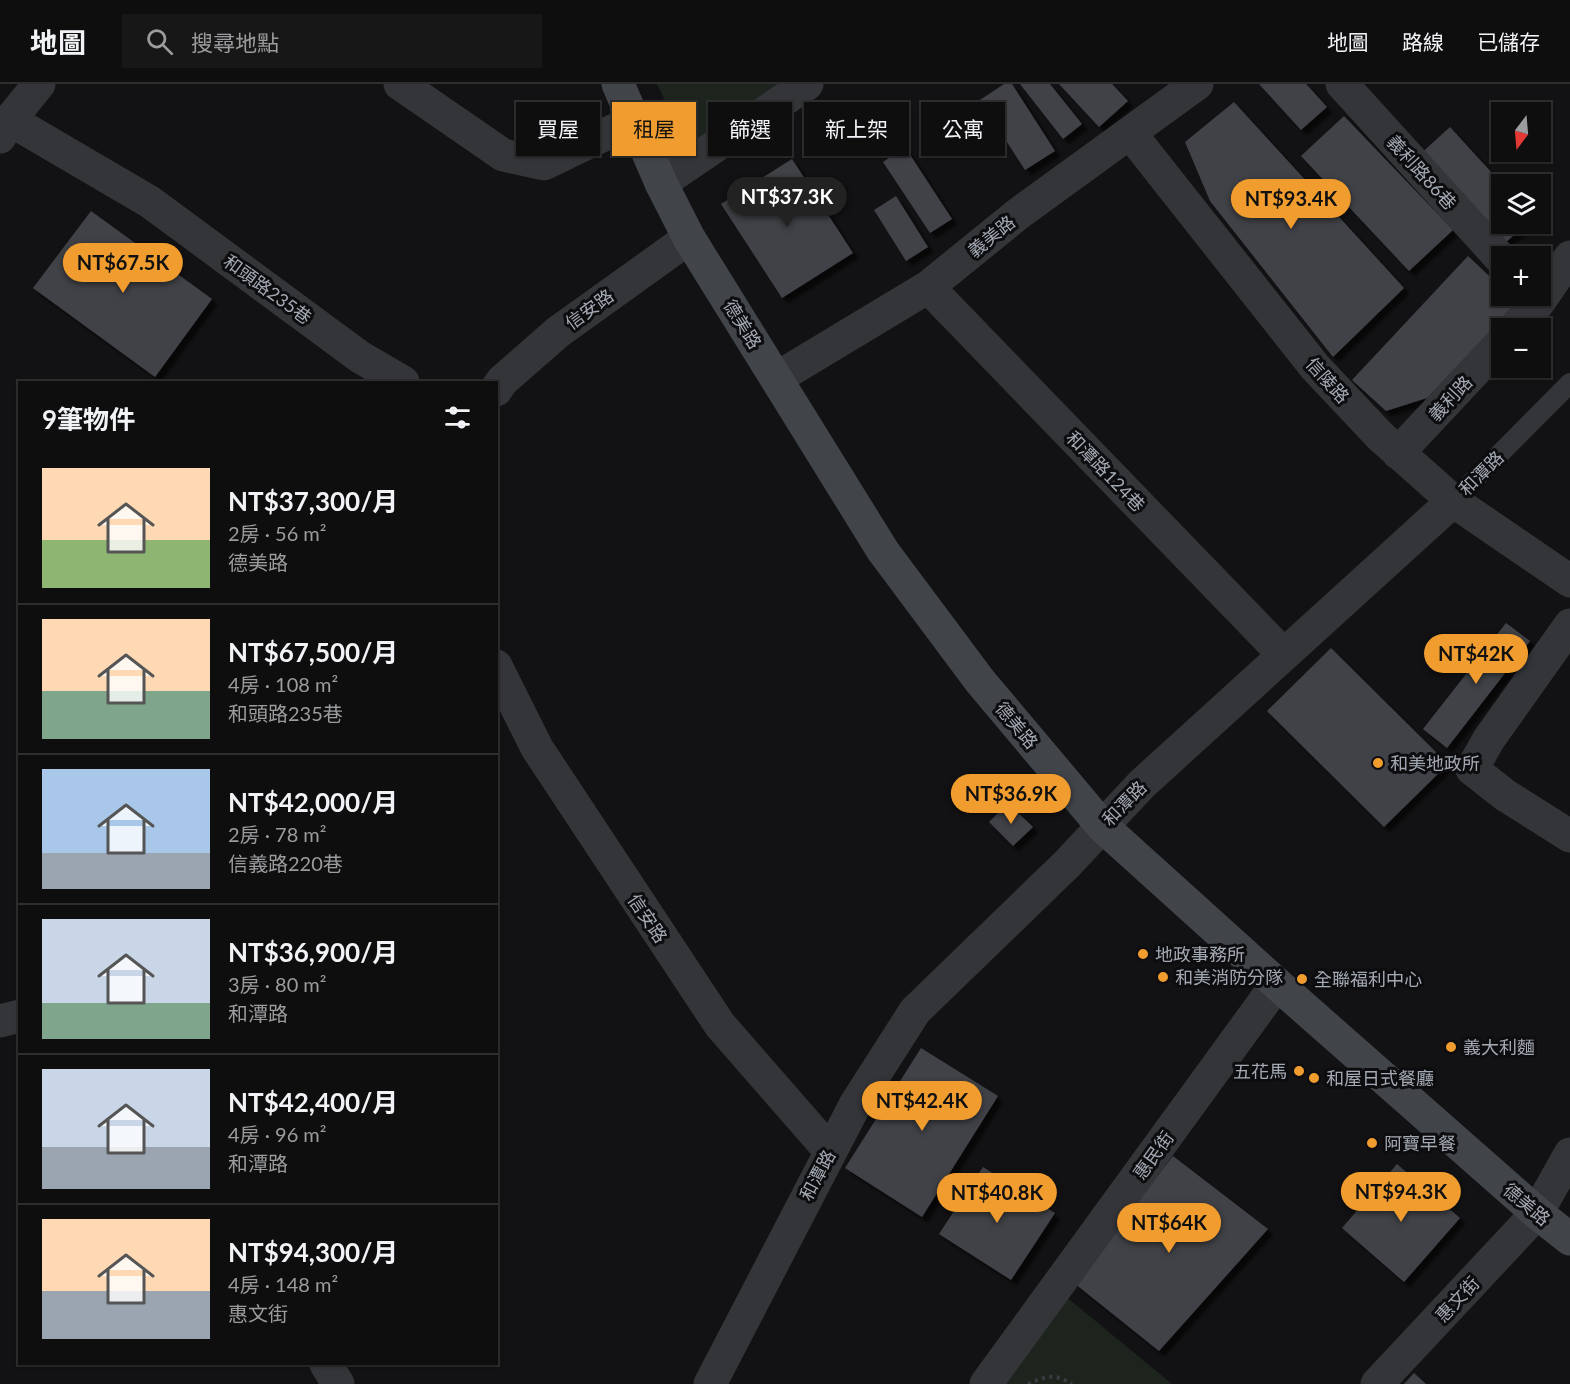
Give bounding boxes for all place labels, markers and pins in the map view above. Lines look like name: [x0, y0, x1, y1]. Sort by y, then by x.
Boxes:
pin: NT$37.3K: [725, 177, 849, 228]
pin: NT$93.4K: [1229, 179, 1353, 230]
pin: NT$67.5K: [61, 243, 185, 294]
pin: NT$42K: [1427, 634, 1525, 685]
place label: 和美地政所: [1390, 752, 1480, 774]
marker: 和美地政所: [1371, 756, 1385, 770]
pin: NT$36.9K: [949, 774, 1073, 825]
place label: 地政事務所: [1155, 943, 1245, 965]
marker: 地政事務所: [1136, 947, 1150, 961]
place label: 和美消防分隊: [1175, 966, 1283, 988]
place label: 全聯福利中心: [1314, 968, 1422, 990]
marker: 和美消防分隊: [1156, 970, 1170, 984]
marker: 全聯福利中心: [1295, 972, 1309, 986]
place label: 義大利麵: [1463, 1036, 1535, 1058]
marker: 義大利麵: [1444, 1040, 1458, 1054]
place label: 五花馬: [1233, 1060, 1287, 1082]
marker: 五花馬: [1292, 1064, 1306, 1078]
place label: 和屋日式餐廳: [1326, 1067, 1434, 1089]
marker: 和屋日式餐廳: [1307, 1071, 1321, 1085]
pin: NT$42.4K: [860, 1081, 984, 1132]
place label: 阿寶早餐: [1384, 1132, 1456, 1154]
marker: 阿寶早餐: [1365, 1136, 1379, 1150]
pin: NT$94.3K: [1339, 1172, 1463, 1223]
pin: NT$40.8K: [935, 1173, 1059, 1224]
pin: NT$64K: [1120, 1203, 1218, 1254]

